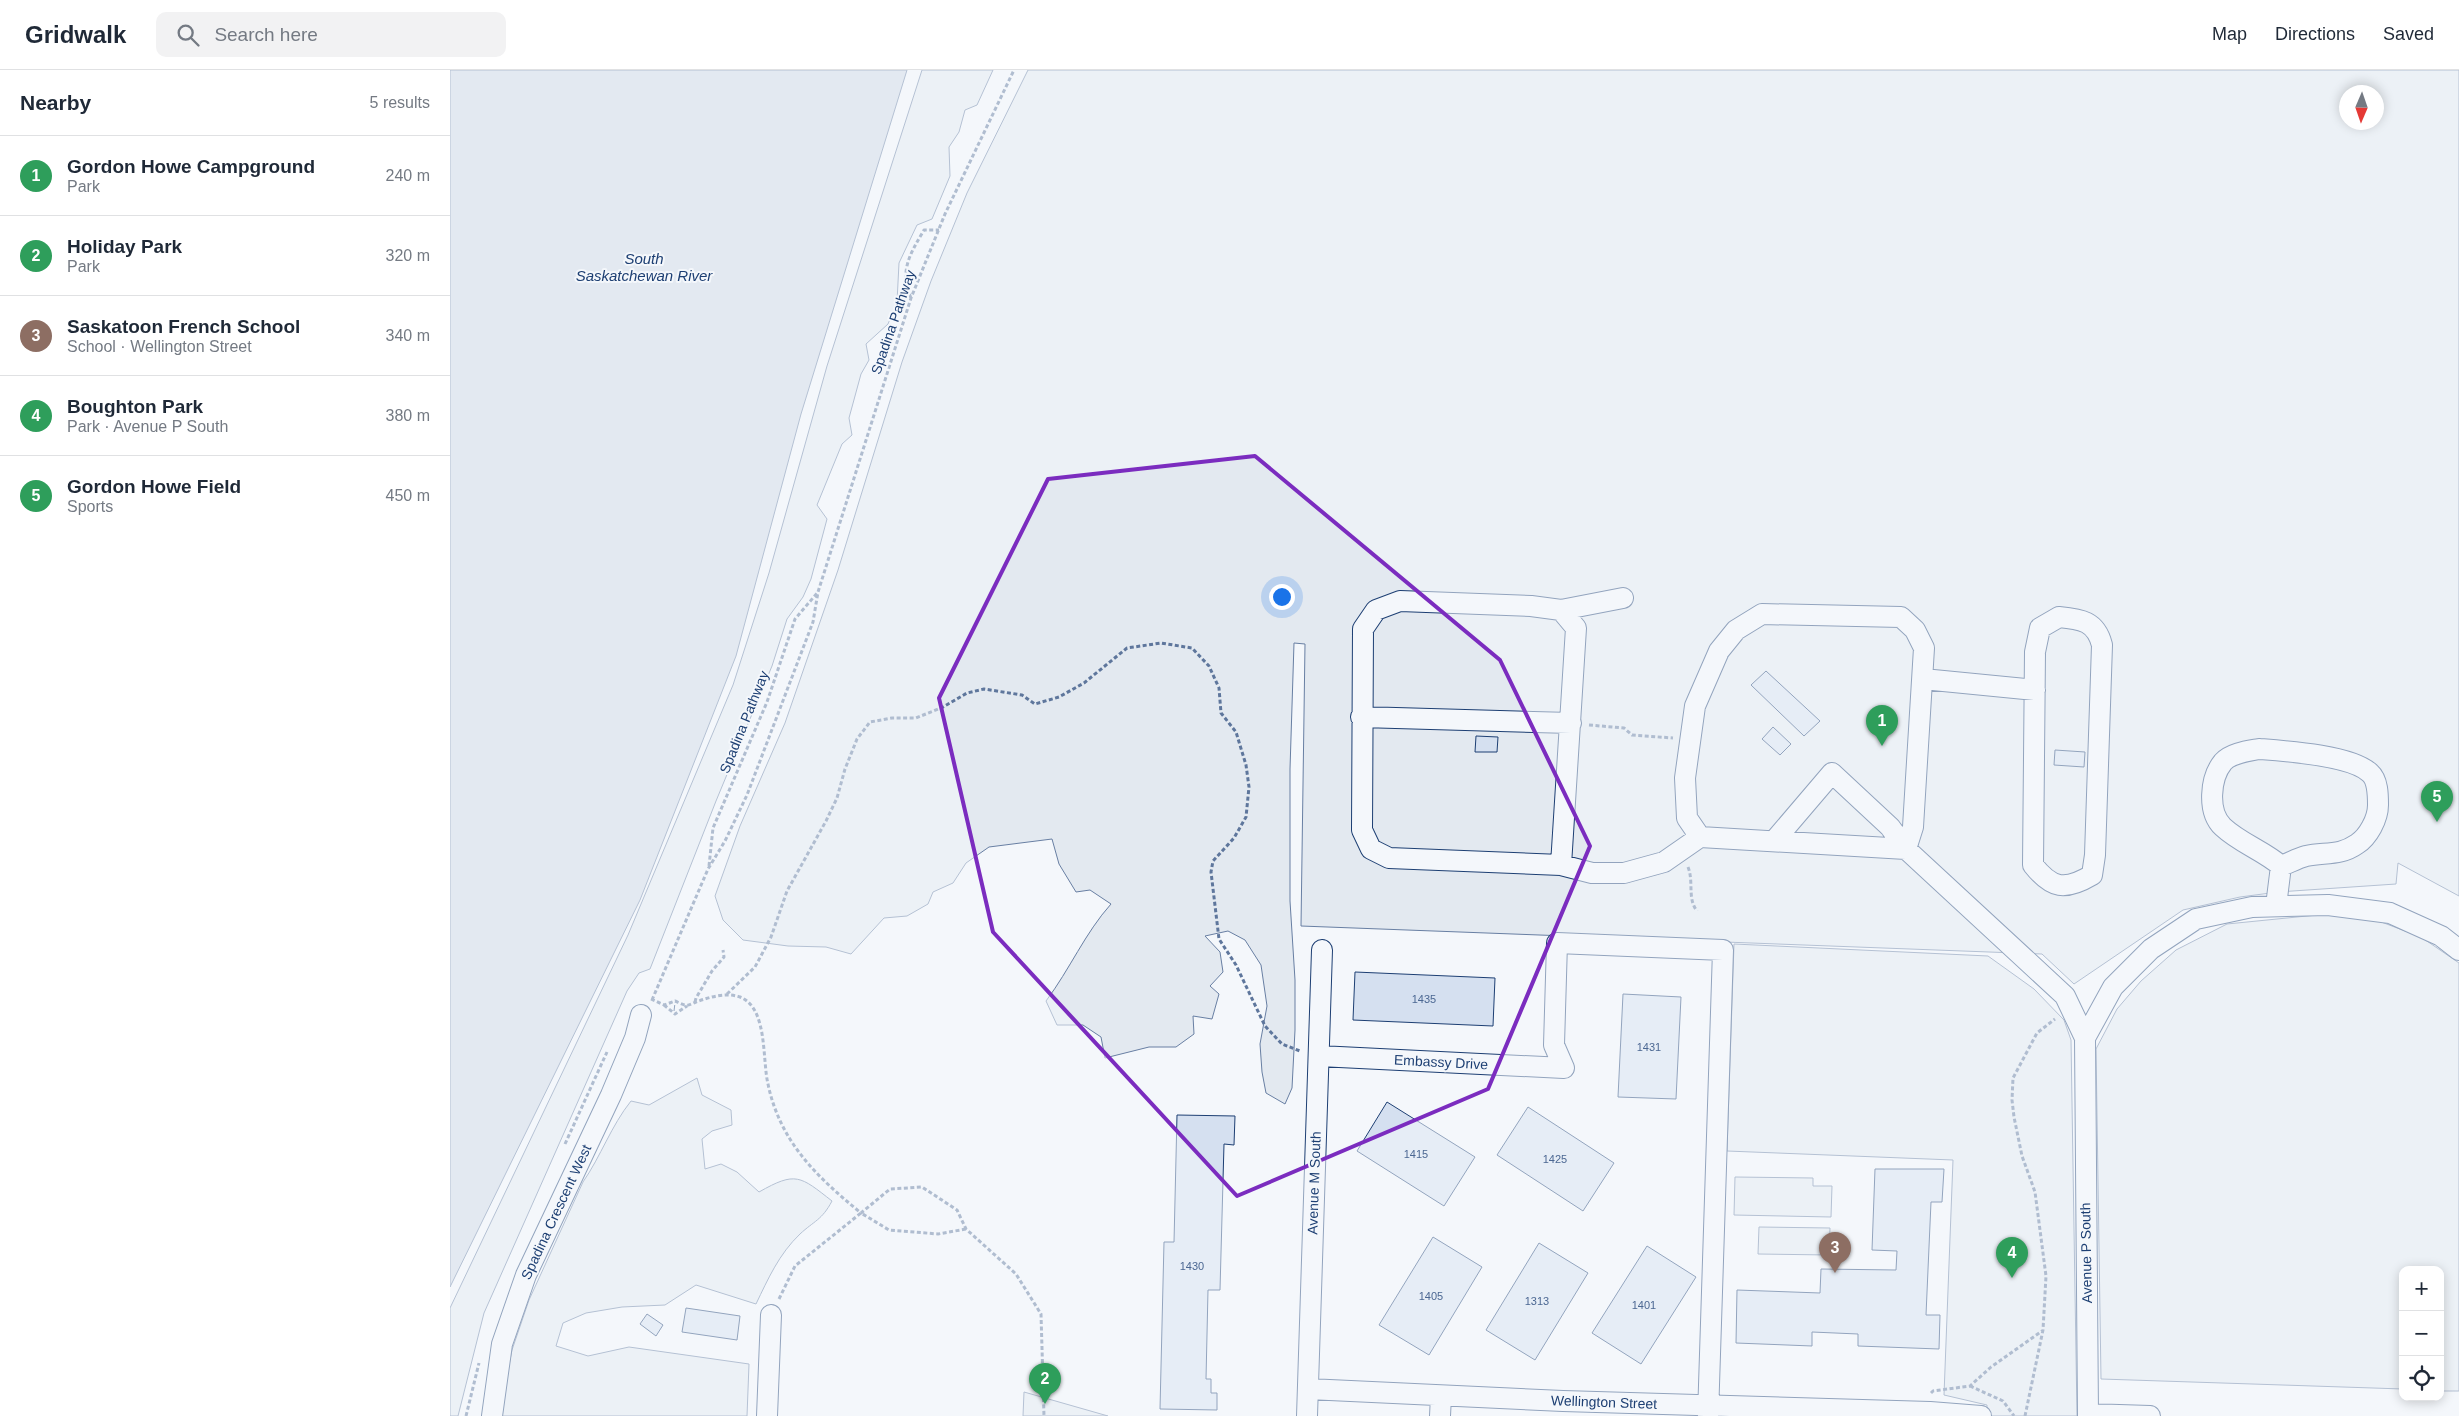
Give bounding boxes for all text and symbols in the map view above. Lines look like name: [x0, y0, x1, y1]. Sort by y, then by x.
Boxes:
search box: [156, 12, 506, 57]
text: Gridwalk: [25, 21, 126, 48]
icon: search: [174, 21, 202, 49]
text: Search here: [214, 24, 318, 45]
text: Map: [2212, 24, 2247, 44]
text: Directions: [2275, 24, 2355, 44]
text: Saved: [2383, 24, 2434, 44]
north arrow: [2339, 85, 2384, 130]
text: Nearby: [20, 91, 91, 114]
text: 5 results: [370, 94, 430, 111]
text: Gordon Howe Campground: [67, 156, 315, 177]
text: 1: [32, 167, 40, 184]
text: 240 m: [386, 167, 430, 184]
text: Park: [67, 178, 100, 195]
text: Holiday Park: [67, 236, 182, 257]
text: 2: [32, 247, 40, 264]
text: 320 m: [386, 247, 430, 264]
water label: South Saskatchewan River: [576, 250, 713, 284]
text: Park: [67, 258, 100, 275]
street label: Spadina Pathway: [868, 268, 918, 376]
text: Saskatoon French School: [67, 316, 300, 337]
text: 3: [32, 327, 40, 344]
text: 340 m: [386, 327, 430, 344]
text: School · Wellington Street: [67, 338, 252, 355]
text: Boughton Park: [67, 396, 203, 417]
text: 4: [32, 407, 40, 424]
text: 380 m: [386, 407, 430, 424]
text: Park · Avenue P South: [67, 418, 228, 435]
text: Gordon Howe Field: [67, 476, 241, 497]
text: 5: [32, 487, 40, 504]
text: 450 m: [386, 487, 430, 504]
text: Sports: [67, 498, 113, 515]
your location: [1269, 584, 1295, 610]
street label: Spadina Pathway: [716, 668, 772, 776]
pin: 1: [1866, 705, 1898, 746]
pin: 5: [2421, 781, 2453, 822]
house number: 1435: [1412, 993, 1436, 1005]
house number: 1431: [1637, 1041, 1661, 1053]
street label: Embassy Drive: [1394, 1052, 1489, 1072]
street label: Avenue M South: [1304, 1131, 1324, 1235]
street label: Spadina Crescent West: [518, 1142, 594, 1282]
house number: 1415: [1404, 1148, 1428, 1160]
house number: 1425: [1543, 1153, 1567, 1165]
street label: Avenue P South: [2077, 1203, 2095, 1303]
pin: 3: [1819, 1232, 1851, 1273]
pin: 4: [1996, 1237, 2028, 1278]
house number: 1430: [1180, 1260, 1204, 1272]
map controls: [2399, 1266, 2444, 1401]
button: +: [2399, 1266, 2444, 1311]
house number: 1405: [1419, 1290, 1443, 1302]
house number: 1313: [1525, 1295, 1549, 1307]
house number: 1401: [1632, 1299, 1656, 1311]
button: −: [2399, 1311, 2444, 1356]
button: locate: [2399, 1356, 2444, 1401]
pin: 2: [1029, 1363, 1061, 1404]
street label: Wellington Street: [1551, 1392, 1658, 1412]

